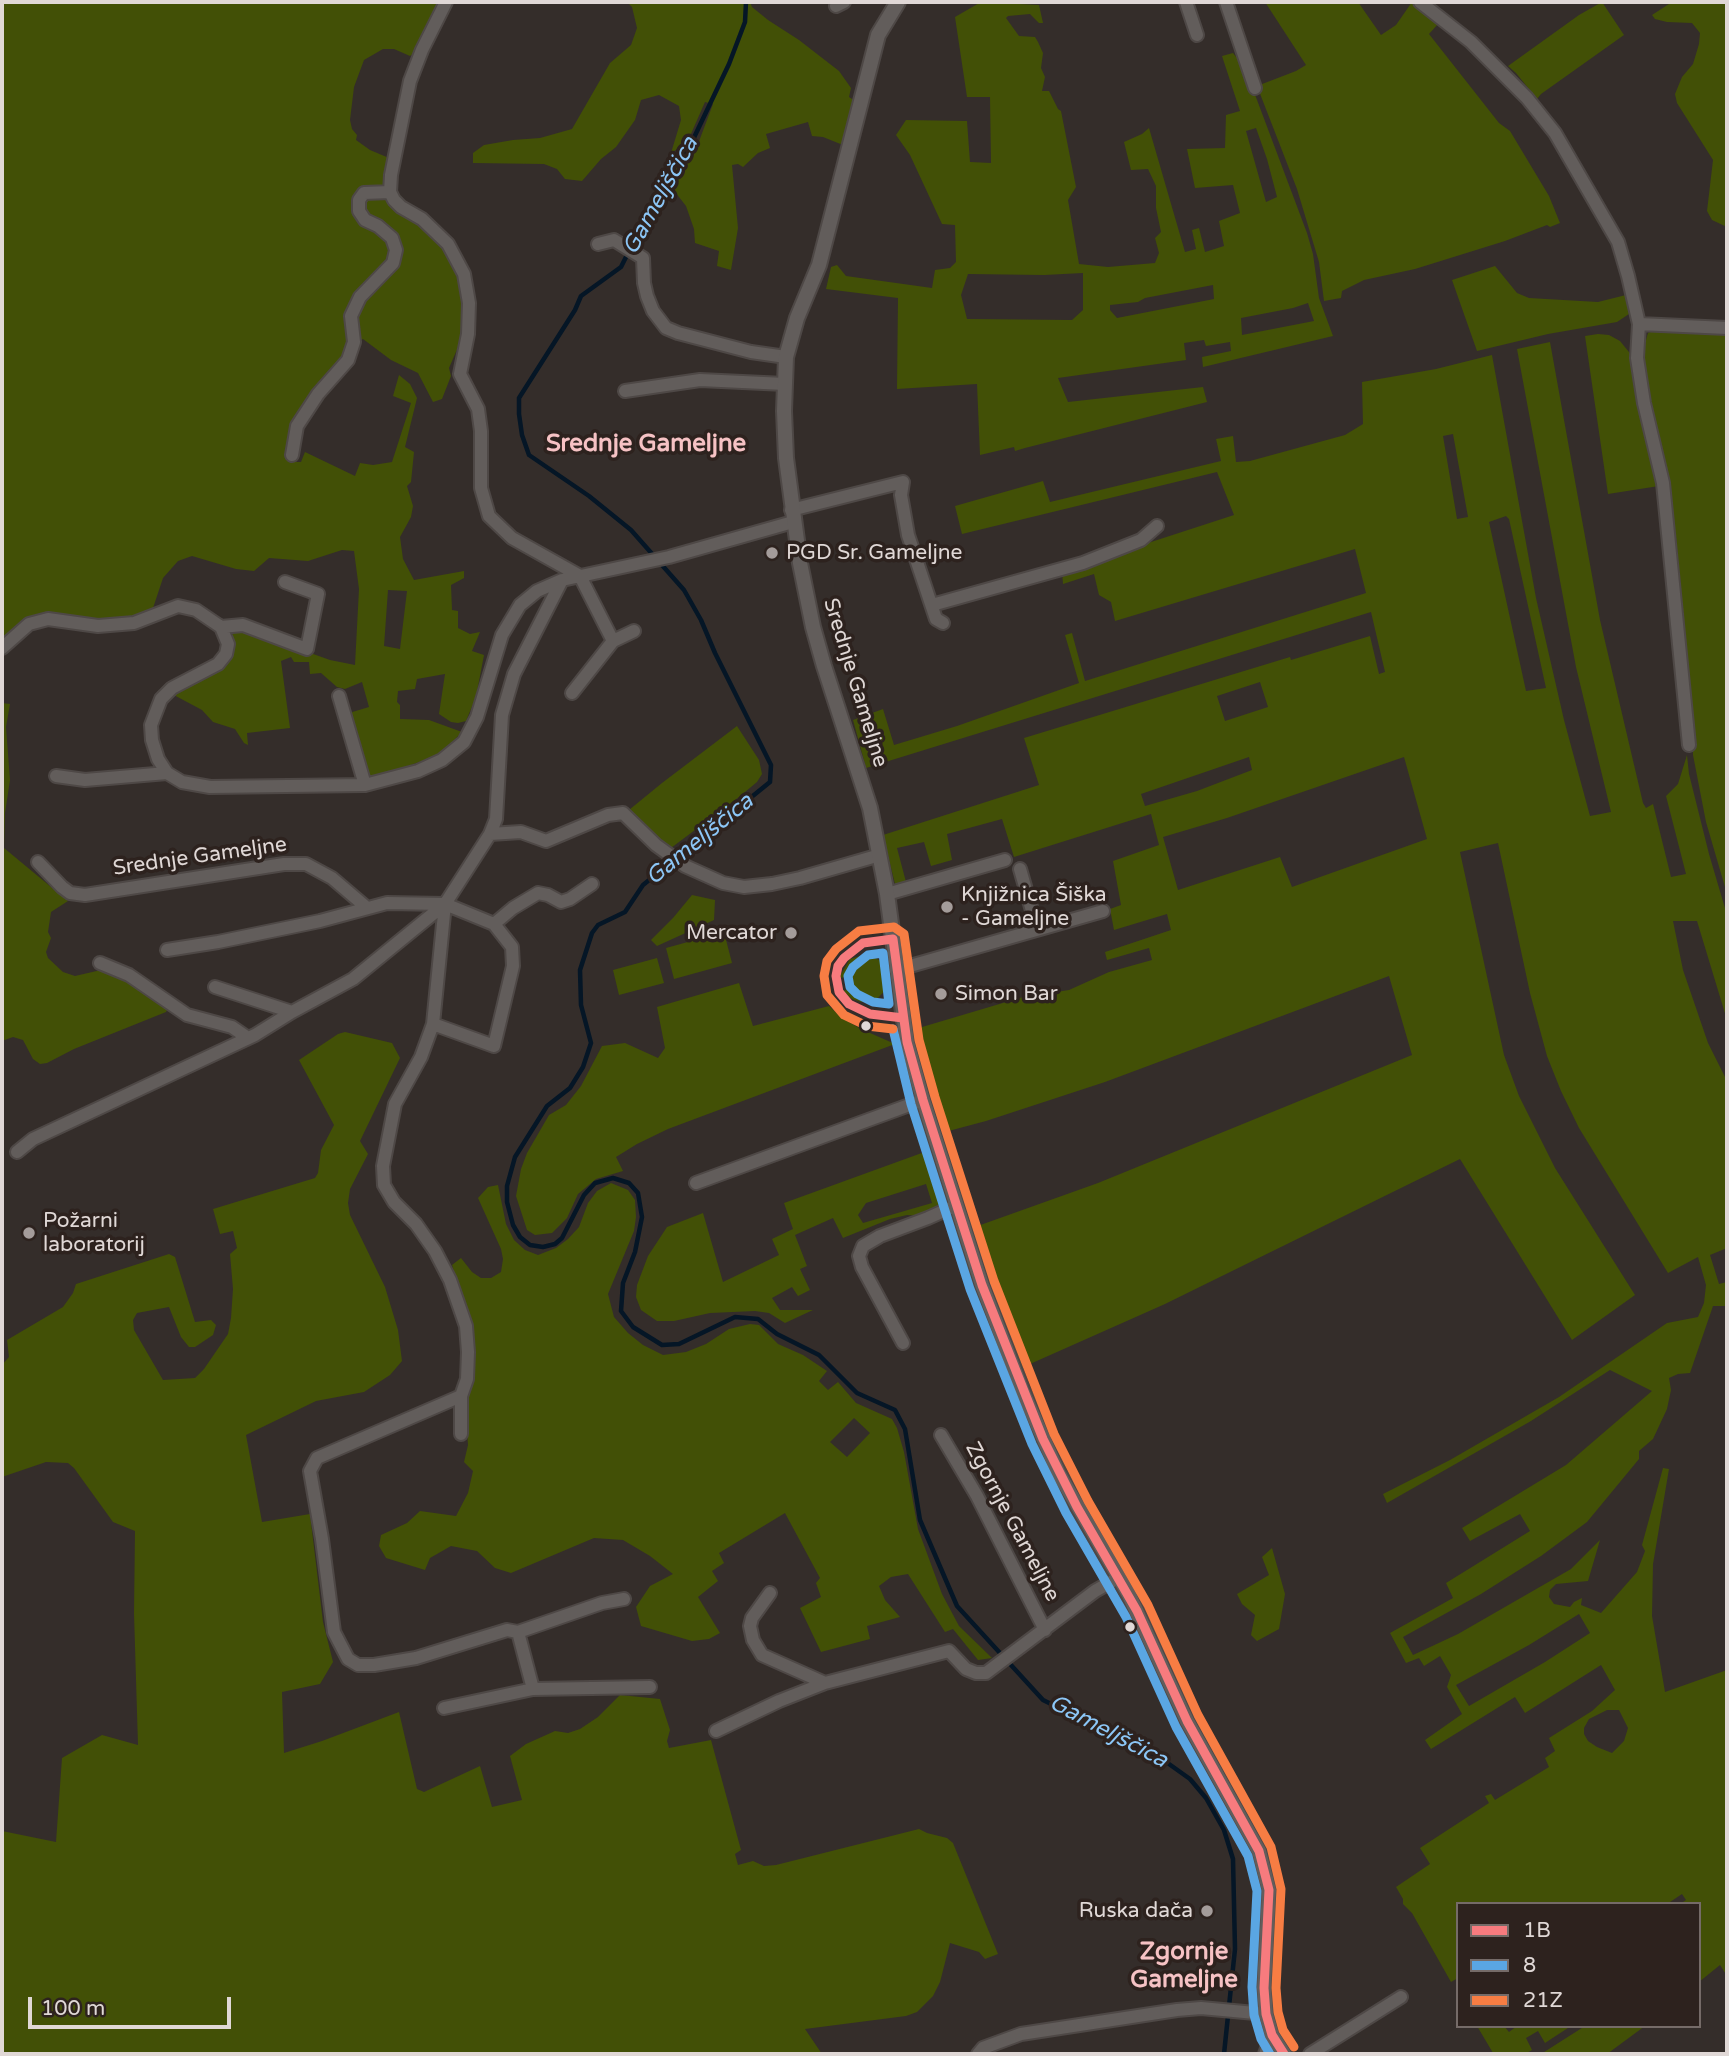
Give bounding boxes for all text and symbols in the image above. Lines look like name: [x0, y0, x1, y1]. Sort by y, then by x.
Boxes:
water label: Gameljščica: [617, 132, 705, 260]
district label: Srednje Gameljne: [546, 431, 746, 459]
place label: PGD Sr. Gameljne: [786, 540, 962, 566]
marker: PGD Sr. Gameljne: [764, 545, 780, 561]
street label: Srednje Gameljne: [817, 596, 893, 770]
water label: Gameljščica: [641, 788, 759, 892]
street label: Srednje Gameljne: [111, 832, 289, 882]
place label: Knjižnica Šiška - Gameljne: [961, 882, 1106, 932]
marker: Knjižnica Šiška - Gameljne: [939, 899, 955, 915]
place label: Mercator: [686, 920, 777, 946]
marker: Mercator: [783, 925, 799, 941]
place label: Simon Bar: [955, 981, 1058, 1007]
marker: Simon Bar: [933, 986, 949, 1002]
unlabelled marker: [859, 1019, 873, 1033]
place label: Požarni laboratorij: [43, 1208, 145, 1258]
marker: Požarni laboratorij: [21, 1225, 37, 1241]
street label: Zgornje Gameljne: [959, 1438, 1065, 1606]
unlabelled marker: [1123, 1620, 1137, 1634]
water label: Gameljščica: [1044, 1689, 1172, 1775]
place label: Ruska dača: [1079, 1898, 1193, 1924]
legend: [1456, 1902, 1701, 2028]
marker: Ruska dača: [1199, 1903, 1215, 1919]
text: 1B: [1523, 1918, 1551, 1943]
district label: Zgornje Gameljne: [1130, 1939, 1238, 1995]
text: 8: [1523, 1953, 1536, 1978]
scale bar: [32, 1982, 234, 2026]
text: 21Z: [1523, 1988, 1563, 2013]
text: 100 m: [41, 1996, 105, 2021]

